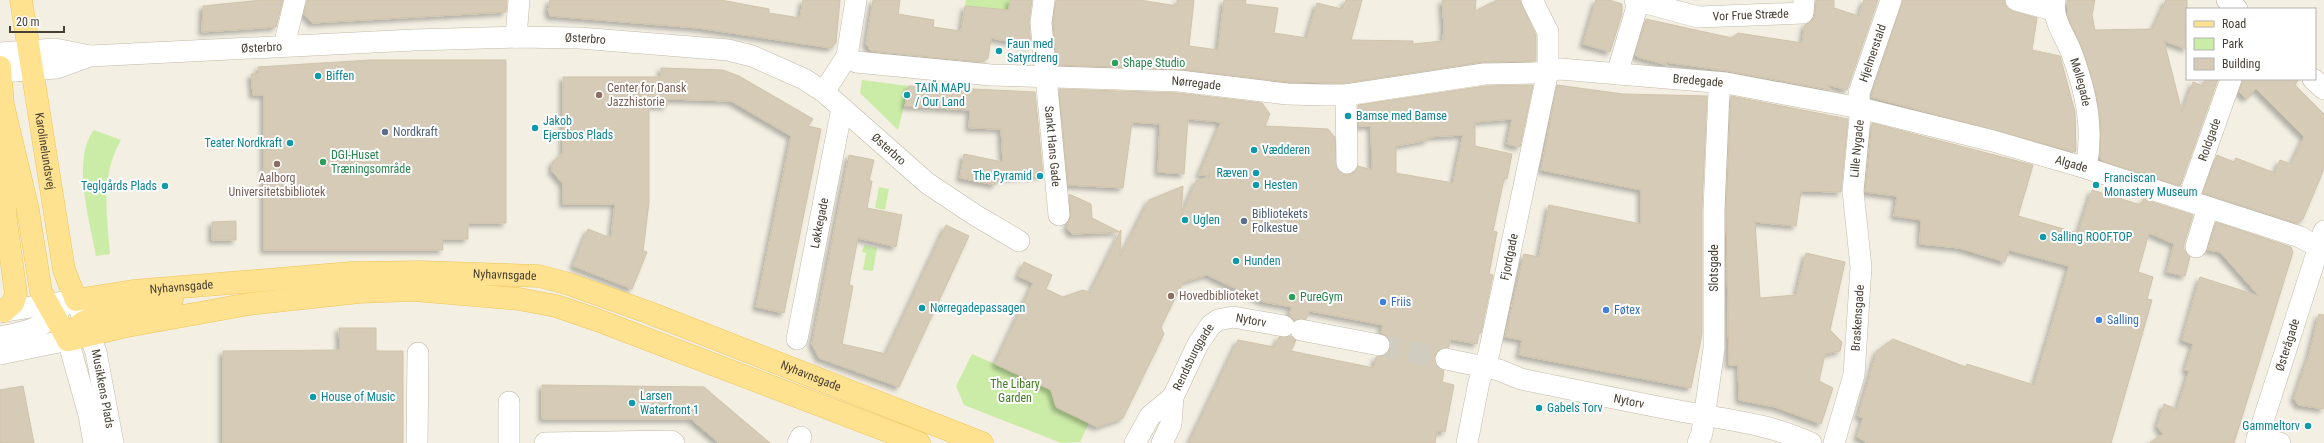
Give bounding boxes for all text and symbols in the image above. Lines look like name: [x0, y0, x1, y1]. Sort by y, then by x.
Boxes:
street label: Vor Frue Stræde: [1712, 7, 1789, 23]
scale bar: [10, 8, 64, 34]
legend: [2186, 8, 2316, 80]
text: 20 m: [16, 15, 40, 29]
text: Road: [2222, 17, 2246, 31]
street label: Hjelmerstald: [1856, 22, 1889, 84]
street label: Østerbro: [565, 31, 606, 47]
place label: Faun med Satyrdreng: [1007, 37, 1058, 65]
text: Park: [2222, 37, 2244, 51]
street label: Østerbro: [241, 40, 282, 56]
marker: Faun med Satyrdreng: [994, 46, 1004, 56]
place label: Shape Studio: [1123, 56, 1185, 70]
street label: Møllegade: [2067, 56, 2094, 108]
text: Building: [2222, 57, 2260, 71]
marker: Shape Studio: [1110, 58, 1120, 68]
place label: Biffen: [326, 69, 354, 83]
marker: Biffen: [313, 71, 323, 81]
street label: Bredegade: [1672, 72, 1724, 90]
street label: Nørregade: [1171, 74, 1222, 93]
place label: TAIÑ MAPU / Our Land: [915, 79, 971, 109]
place label: Center for Dansk Jazzhistorie: [607, 81, 687, 109]
marker: Center for Dansk Jazzhistorie: [594, 90, 604, 100]
marker: TAIÑ MAPU / Our Land: [902, 90, 912, 100]
street label: Sankt Hans Gade: [1042, 105, 1063, 188]
place label: Bamse med Bamse: [1356, 109, 1447, 123]
street label: Karolinelundsvej: [32, 111, 58, 191]
marker: Bamse med Bamse: [1343, 111, 1353, 121]
place label: Jakob Ejersbos Plads: [543, 114, 613, 142]
street label: Roldgade: [2195, 116, 2224, 163]
street label: Lille Nygade: [1847, 119, 1867, 178]
marker: Jakob Ejersbos Plads: [530, 123, 540, 133]
place label: Nordkraft: [393, 125, 438, 139]
marker: Nordkraft: [380, 127, 390, 137]
street label: Østerbro: [869, 130, 909, 168]
place label: Teater Nordkraft: [204, 136, 282, 150]
marker: Teater Nordkraft: [285, 138, 295, 148]
place label: Vædderen: [1262, 143, 1310, 157]
marker: Vædderen: [1249, 145, 1259, 155]
place label: DGI-Huset Træningsområde: [331, 148, 411, 176]
street label: Algade: [2054, 152, 2090, 175]
marker: DGI-Huset Træningsområde: [318, 157, 328, 167]
marker: Aalborg Universitetsbibliotek: [272, 159, 282, 169]
place label: Ræven: [1216, 166, 1248, 180]
marker: Ræven: [1251, 168, 1261, 178]
place label: The Pyramid: [973, 169, 1032, 183]
place label: Aalborg Universitetsbibliotek: [229, 171, 326, 199]
marker: The Pyramid: [1035, 171, 1045, 181]
place label: Franciscan Monastery Museum: [2104, 171, 2198, 199]
place label: Hesten: [1264, 178, 1298, 192]
place label: Teglgårds Plads: [81, 179, 157, 193]
marker: Hesten: [1251, 180, 1261, 190]
marker: Franciscan Monastery Museum: [2091, 180, 2101, 190]
marker: Teglgårds Plads: [160, 181, 170, 191]
street label: Løkkegade: [808, 196, 831, 250]
place label: Bibliotekets Folkestue: [1252, 207, 1308, 235]
place label: Uglen: [1193, 213, 1220, 227]
marker: Uglen: [1180, 215, 1190, 225]
marker: Bibliotekets Folkestue: [1239, 216, 1249, 226]
place label: Salling ROOFTOP: [2051, 230, 2133, 244]
street label: Fjordgade: [1497, 232, 1521, 281]
marker: Salling ROOFTOP: [2038, 232, 2048, 242]
street label: Slotsgade: [1707, 244, 1721, 292]
place label: Hunden: [1244, 254, 1281, 268]
marker: Hunden: [1231, 256, 1241, 266]
street label: Nyhavnsgade: [473, 267, 537, 283]
street label: Nyhavnsgade: [149, 277, 214, 297]
street label: Braskensgade: [1849, 284, 1867, 352]
place label: Hovedbiblioteket: [1179, 289, 1259, 303]
place label: PureGym: [1300, 290, 1343, 304]
marker: Hovedbiblioteket: [1166, 291, 1176, 301]
marker: PureGym: [1287, 292, 1297, 302]
place label: Friis: [1391, 295, 1411, 309]
marker: Friis: [1378, 297, 1388, 307]
place label: Nørregadepassagen: [930, 301, 1025, 315]
marker: Nørregadepassagen: [917, 303, 927, 313]
place label: Føtex: [1614, 303, 1640, 317]
marker: Føtex: [1601, 305, 1611, 315]
street label: Nytorv: [1235, 311, 1267, 330]
place label: Salling: [2107, 313, 2139, 327]
marker: Salling: [2094, 315, 2104, 325]
street label: Østerågade: [2272, 317, 2303, 373]
street label: Rendsburggade: [1170, 321, 1217, 393]
street label: Musikkens Plads: [89, 348, 117, 429]
street label: Nyhavnsgade: [779, 358, 843, 394]
park label: The Libary Garden: [990, 377, 1040, 405]
place label: Larsen Waterfront 1: [640, 389, 699, 417]
place label: House of Music: [321, 390, 396, 404]
street label: Nytorv: [1612, 391, 1645, 411]
marker: House of Music: [308, 392, 318, 402]
marker: Larsen Waterfront 1: [627, 398, 637, 408]
place label: Gabels Torv: [1547, 401, 1603, 415]
marker: Gabels Torv: [1534, 403, 1544, 413]
place label: Gammeltorv: [2242, 419, 2300, 433]
marker: Gammeltorv: [2303, 421, 2313, 431]

